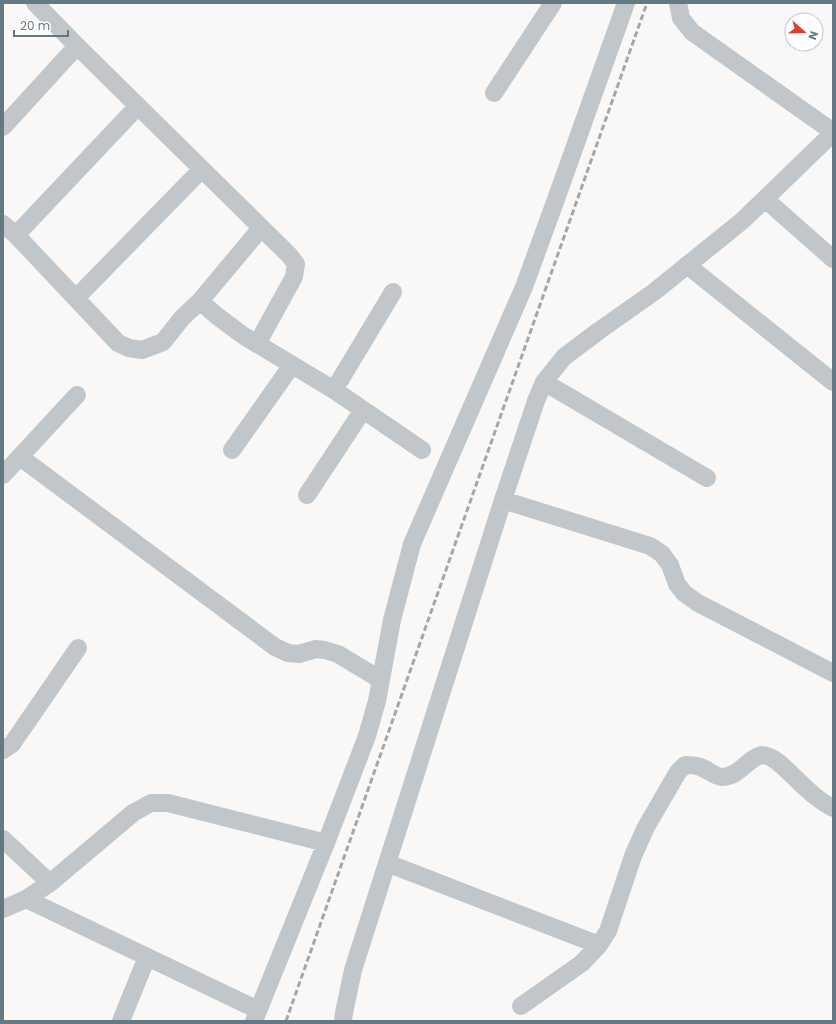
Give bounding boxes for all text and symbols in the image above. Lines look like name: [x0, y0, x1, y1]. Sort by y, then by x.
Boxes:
scale bar: [14, 12, 68, 38]
north arrow: [784, 12, 824, 52]
text: 20 m: [20, 17, 50, 34]
text: N: [804, 29, 822, 42]

